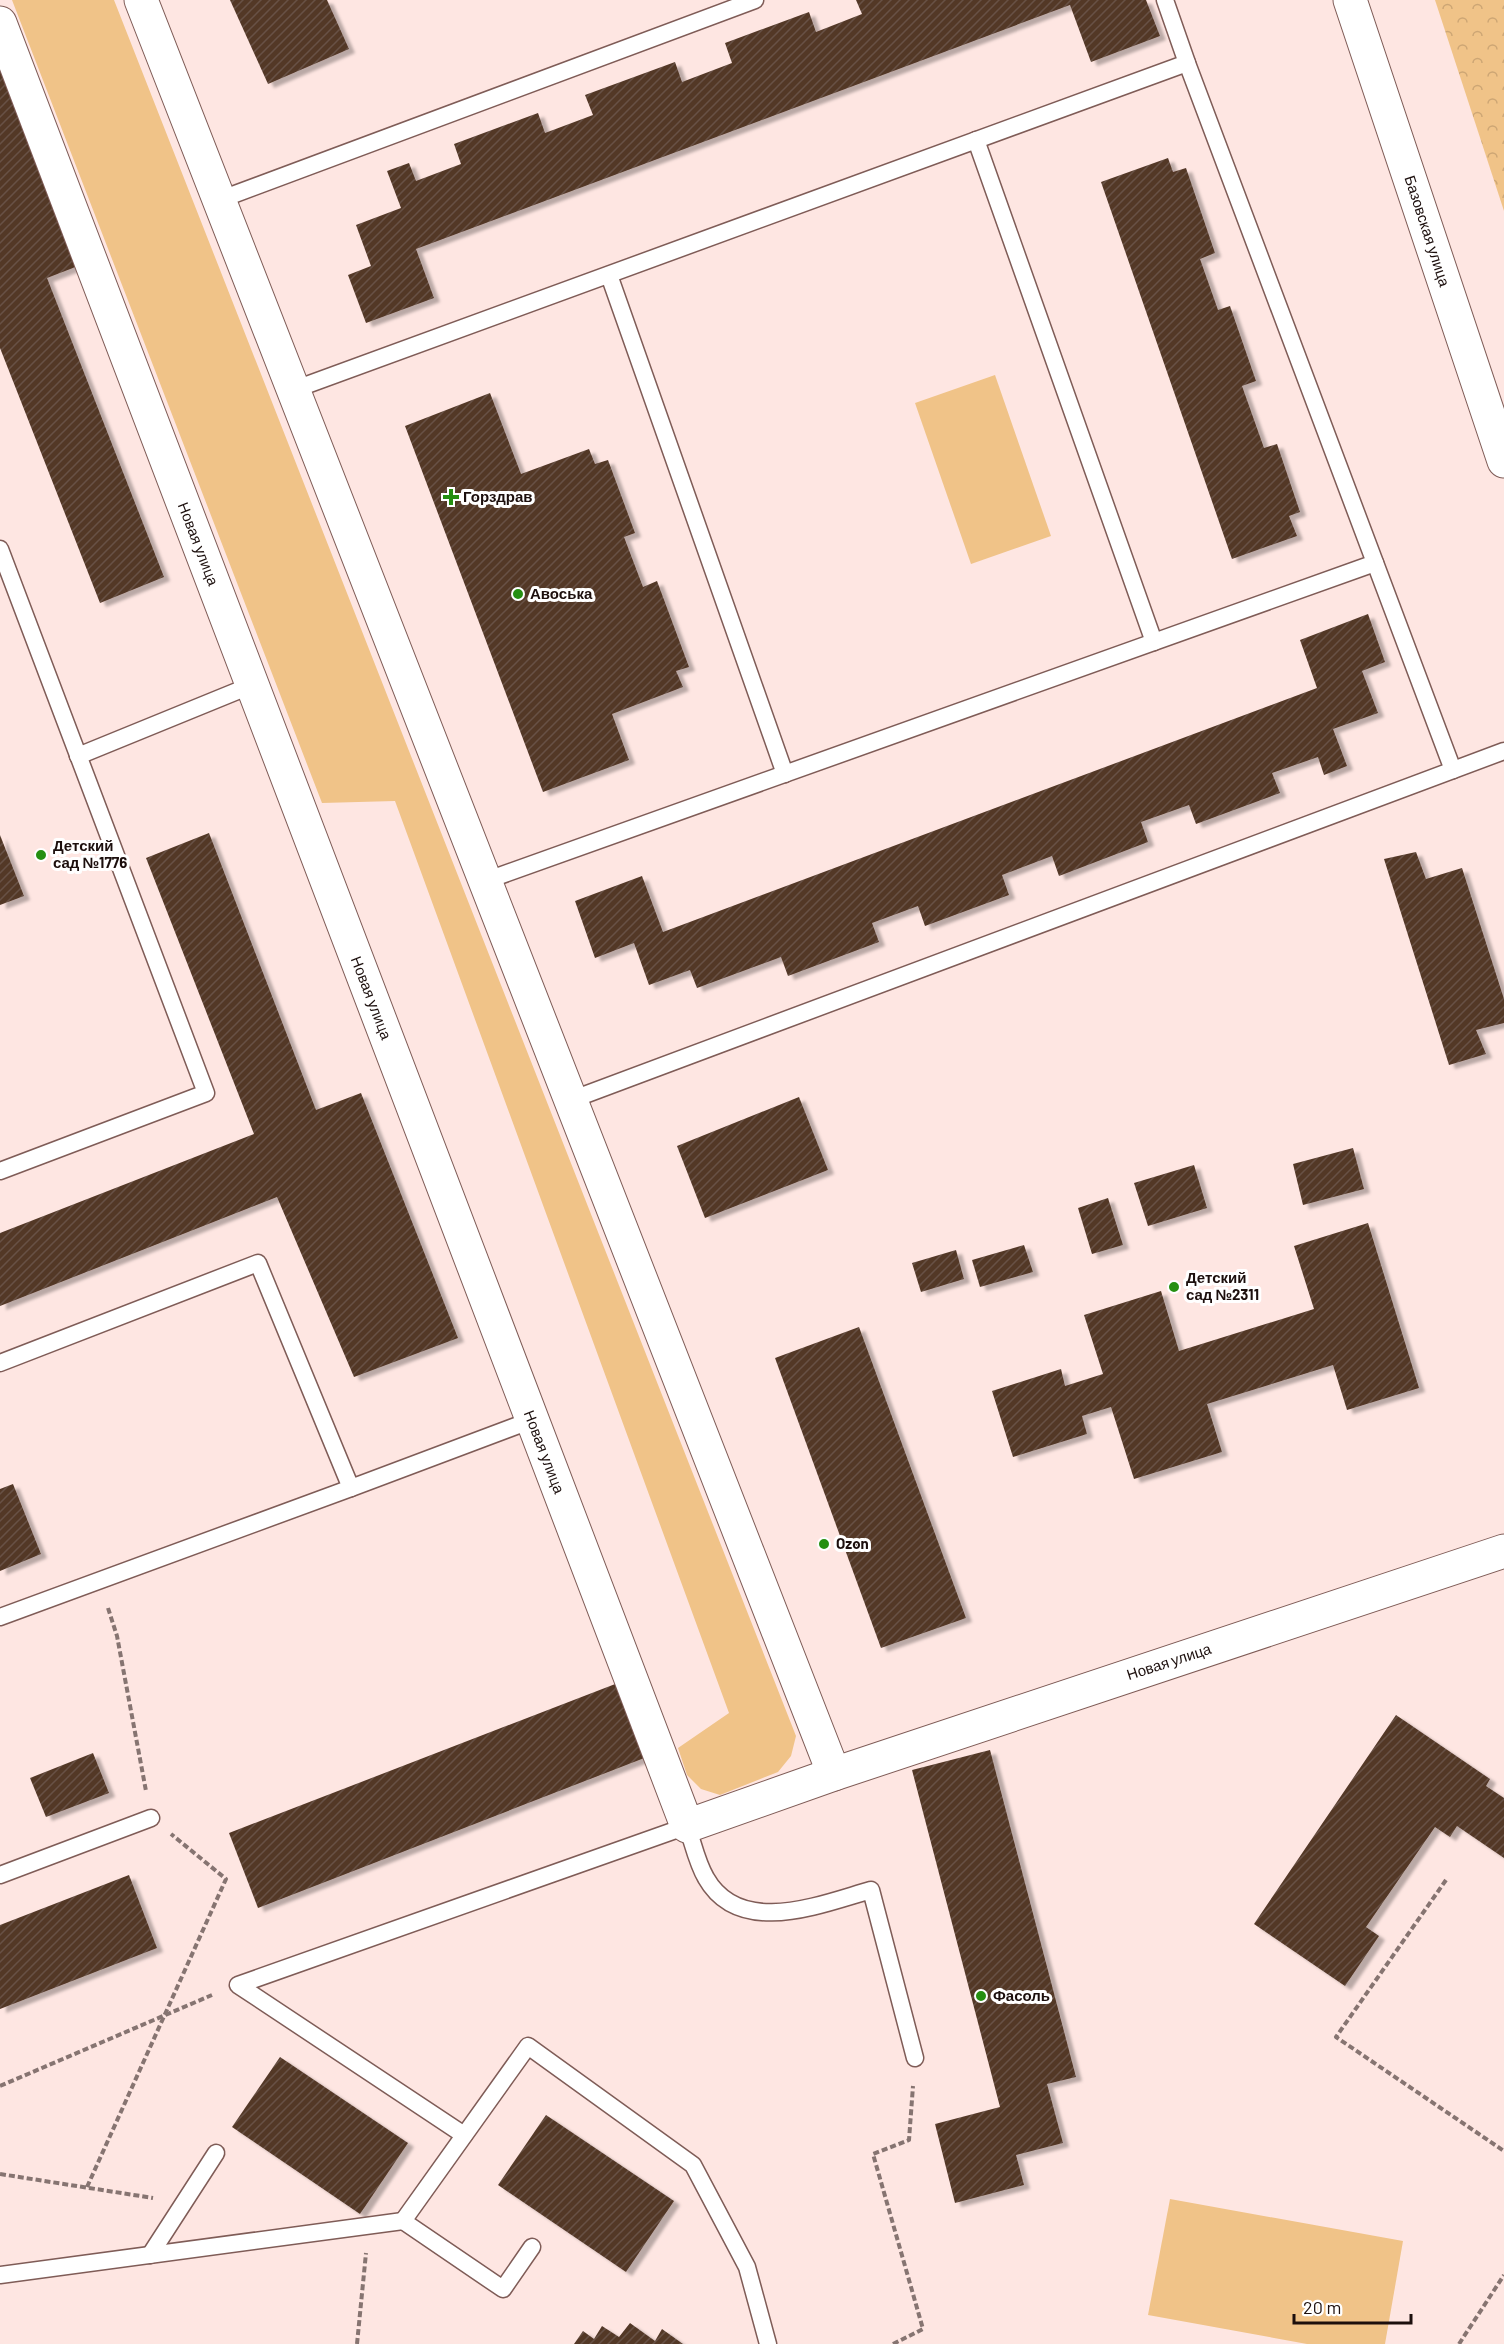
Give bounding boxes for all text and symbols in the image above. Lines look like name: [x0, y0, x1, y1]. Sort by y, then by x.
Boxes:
street label: Базовская улица: [1401, 173, 1455, 289]
place label: Горздрав: [463, 487, 533, 505]
marker: Горздрав: [444, 490, 458, 504]
street label: Новая улица: [175, 499, 223, 588]
place label: Авоська: [530, 584, 593, 602]
marker: Авоська: [511, 587, 525, 601]
place label: Детский сад №1776: [53, 836, 127, 871]
marker: Детский сад №1776: [34, 848, 48, 862]
street label: Новая улица: [348, 953, 396, 1042]
place label: Детский сад №2311: [1186, 1268, 1259, 1303]
marker: Детский сад №2311: [1167, 1280, 1181, 1294]
street label: Новая улица: [521, 1407, 569, 1496]
place label: Ozon: [836, 1534, 869, 1552]
marker: Ozon: [817, 1537, 831, 1551]
street label: Новая улица: [1124, 1639, 1214, 1683]
place label: Фасоль: [993, 1986, 1050, 2004]
marker: Фасоль: [974, 1989, 988, 2003]
scale bar: [1294, 2287, 1411, 2325]
text: 20 m: [1303, 2296, 1341, 2318]

